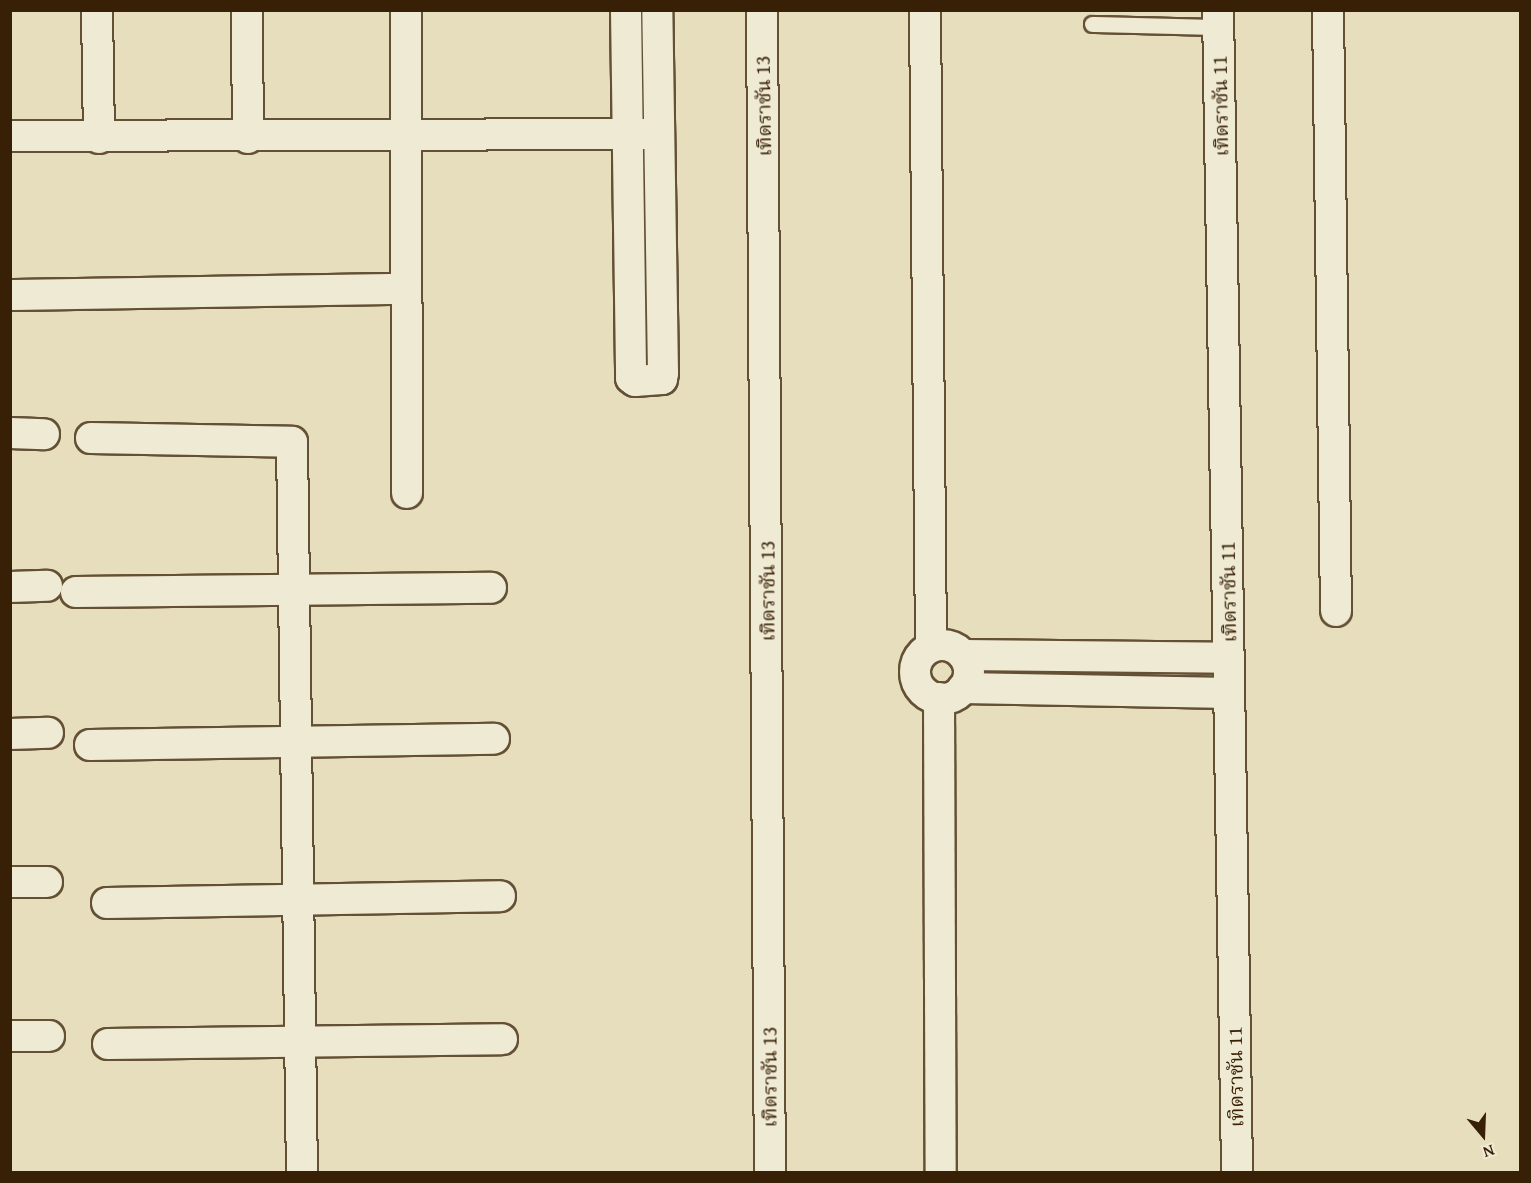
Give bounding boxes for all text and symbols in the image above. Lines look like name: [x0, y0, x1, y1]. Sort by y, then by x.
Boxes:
street label: เทิดราชัน 13: [750, 55, 776, 157]
street label: เทิดราชัน 11: [1207, 55, 1233, 157]
street label: เทิดราชัน 13: [755, 541, 779, 641]
street label: เทิดราชัน 11: [1215, 541, 1241, 643]
street label: เทิดราชัน 11: [1222, 1026, 1248, 1128]
street label: เทิดราชัน 13: [757, 1027, 781, 1127]
north arrow: [1453, 1105, 1513, 1165]
text: N: [1480, 1139, 1498, 1165]

